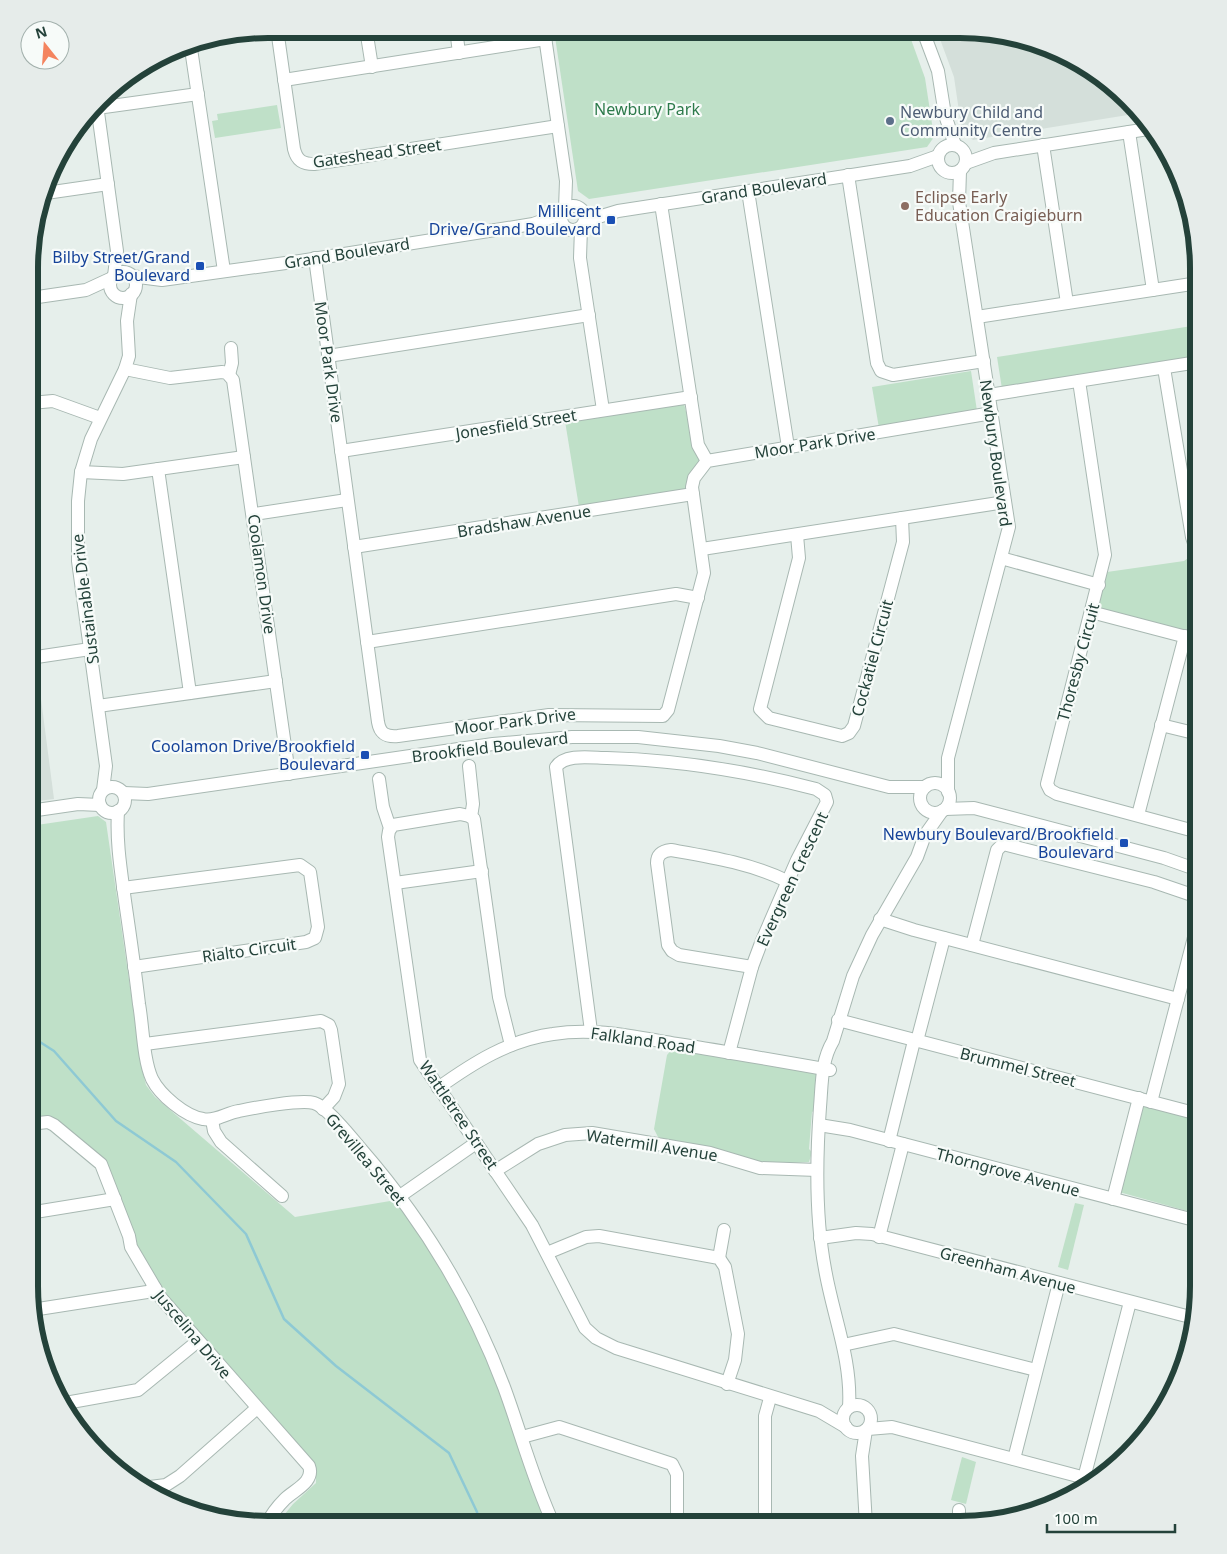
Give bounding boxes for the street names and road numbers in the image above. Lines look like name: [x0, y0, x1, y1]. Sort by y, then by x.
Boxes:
street label: Gateshead Street: [311, 133, 443, 173]
street label: Grand Boulevard: [700, 167, 828, 209]
street label: Grand Boulevard: [283, 232, 411, 274]
street label: Moor Park Drive: [310, 300, 348, 424]
street label: Newbury Boulevard: [975, 378, 1017, 528]
street label: Jonesfield Street: [452, 404, 578, 445]
street label: Moor Park Drive: [753, 423, 877, 463]
street label: Bradshaw Avenue: [456, 500, 592, 542]
street label: Coolamon Drive: [243, 513, 281, 635]
street label: Sustainable Drive: [66, 533, 104, 665]
street label: Cockatiel Circuit: [846, 597, 898, 719]
street label: Thoresby Circuit: [1052, 600, 1104, 723]
street label: Moor Park Drive: [453, 703, 577, 739]
street label: Brookfield Boulevard: [411, 726, 569, 768]
street label: Evergreen Crescent: [751, 808, 833, 950]
street label: Rialto Circuit: [201, 932, 298, 967]
street label: Falkland Road: [589, 1022, 697, 1058]
street label: Brummel Street: [958, 1042, 1079, 1092]
street label: Wattletree Street: [414, 1056, 504, 1174]
street label: Grevillea Street: [321, 1108, 411, 1210]
street label: Watermill Avenue: [585, 1124, 719, 1166]
street label: Thorngrove Avenue: [934, 1142, 1082, 1202]
street label: Greenham Avenue: [938, 1241, 1078, 1299]
street label: Juscelina Drive: [148, 1283, 237, 1383]

